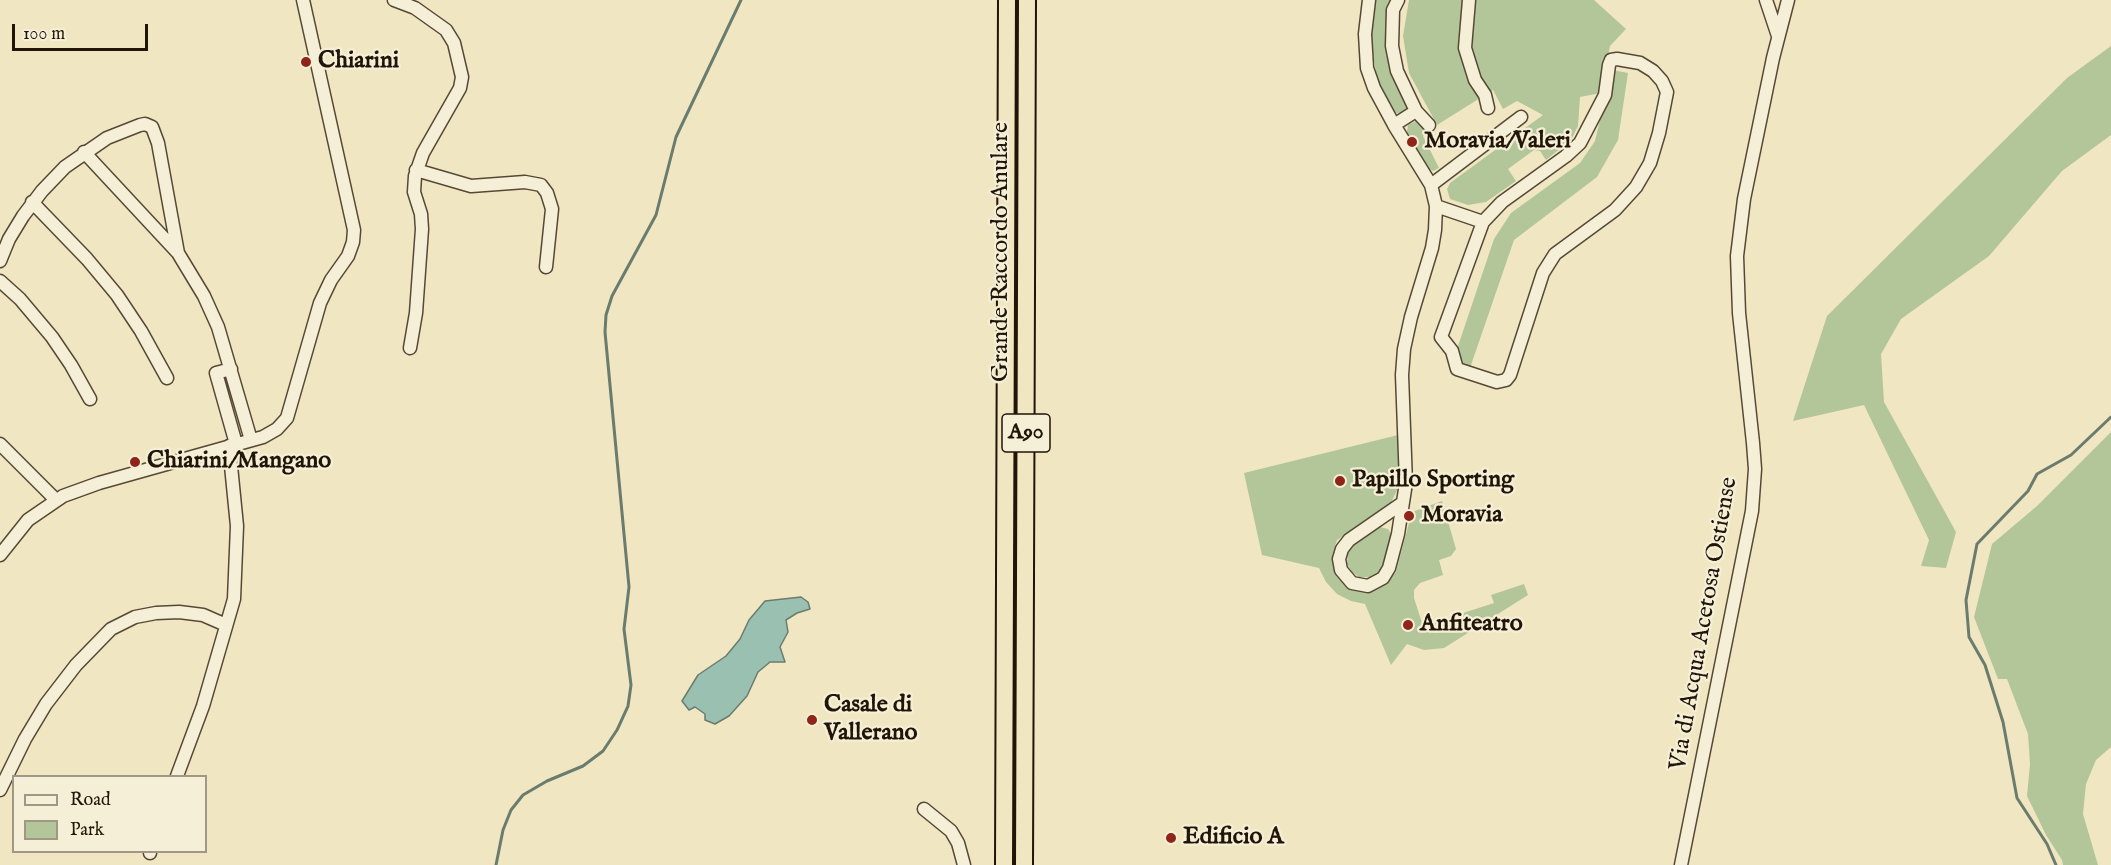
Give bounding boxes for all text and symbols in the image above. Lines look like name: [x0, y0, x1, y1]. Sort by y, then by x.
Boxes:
scale bar: [15, 12, 152, 50]
text: 100 m: [23, 23, 65, 46]
place label: Chiarini: [318, 48, 399, 76]
marker: Chiarini: [299, 55, 313, 69]
street label: Grande Raccordo Anulare: [988, 122, 1016, 382]
place label: Moravia/Valeri: [1424, 128, 1571, 156]
marker: Moravia/Valeri: [1405, 135, 1419, 149]
road number: A90: [1002, 414, 1050, 452]
place label: Chiarini/Mangano: [147, 448, 331, 476]
marker: Chiarini/Mangano: [128, 455, 142, 469]
place label: Papillo Sporting: [1352, 467, 1514, 495]
marker: Papillo Sporting: [1333, 474, 1347, 488]
street label: Via di Acqua Acetosa Ostiense: [1665, 475, 1745, 773]
place label: Moravia: [1421, 502, 1503, 530]
marker: Moravia: [1402, 509, 1416, 523]
place label: Anfiteatro: [1420, 611, 1523, 639]
marker: Anfiteatro: [1401, 618, 1415, 632]
place label: Casale di Vallerano: [824, 692, 917, 748]
marker: Casale di Vallerano: [805, 713, 819, 727]
legend: [12, 775, 207, 853]
text: Road: [70, 789, 111, 812]
text: Park: [70, 819, 104, 842]
place label: Edificio A: [1183, 824, 1284, 852]
marker: Edificio A: [1164, 831, 1178, 845]

